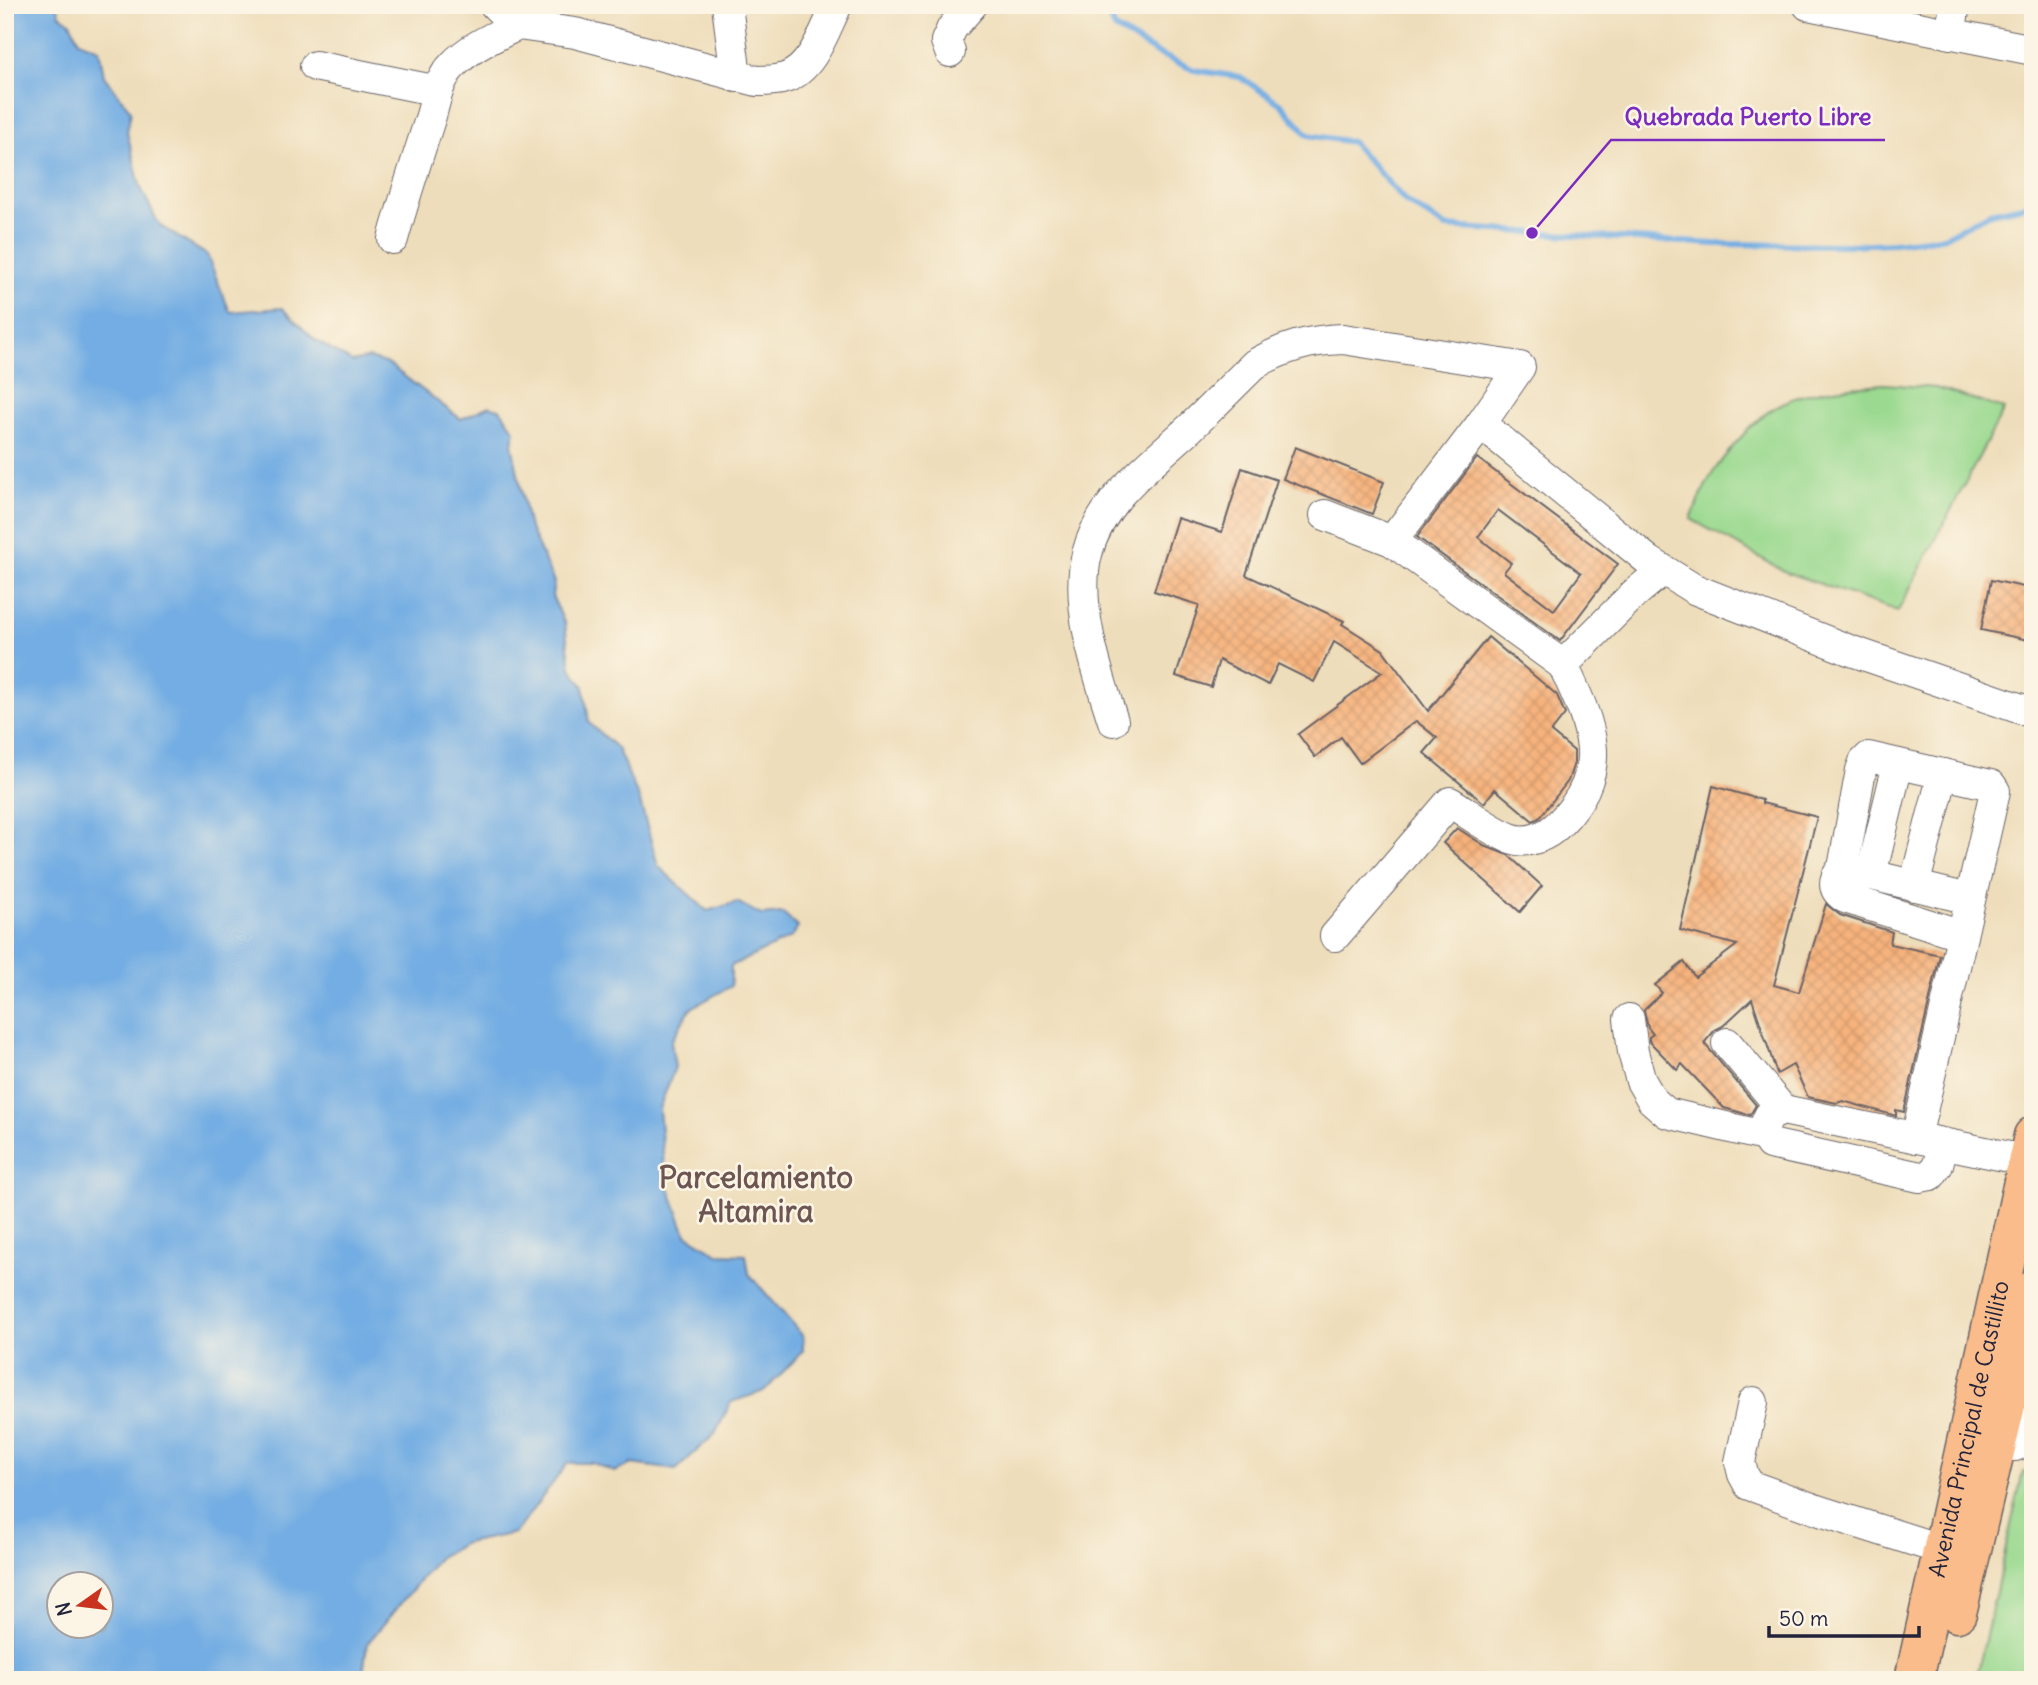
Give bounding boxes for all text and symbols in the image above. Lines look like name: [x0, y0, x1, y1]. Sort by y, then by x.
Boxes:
callout: Quebrada Puerto Libre: [1611, 95, 1885, 140]
text: Quebrada Puerto Libre: [1625, 101, 1871, 131]
district label: Parcelamiento Altamira: [659, 1158, 853, 1230]
street label: Avenida Principal de Castillito: [1922, 1278, 2015, 1580]
north arrow: [46, 1570, 116, 1640]
scale bar: [1769, 1594, 1919, 1638]
text: N: [50, 1600, 77, 1618]
text: 50 m: [1779, 1605, 1828, 1632]

